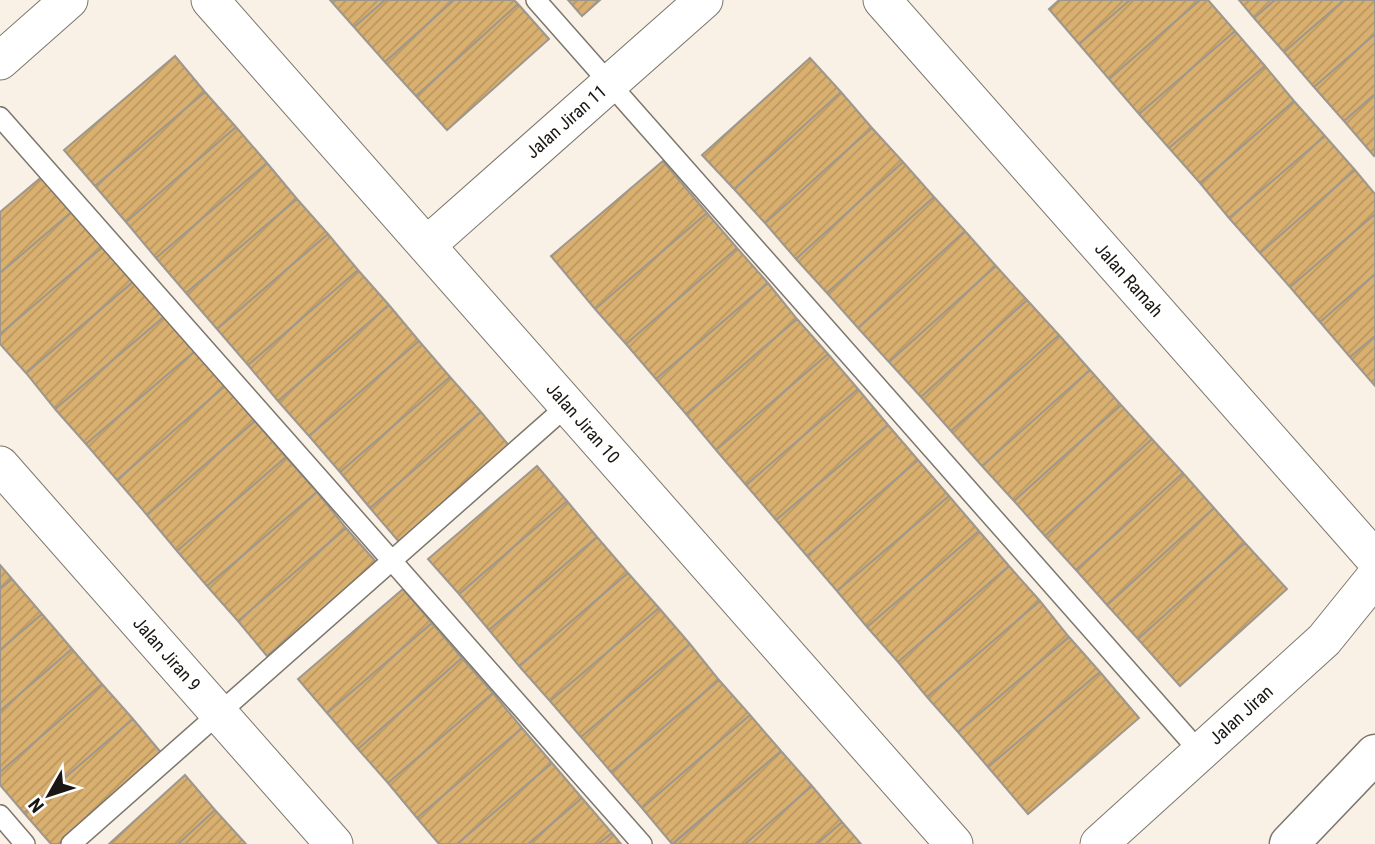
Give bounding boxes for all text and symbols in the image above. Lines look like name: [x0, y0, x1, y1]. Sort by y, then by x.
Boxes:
street label: Jalan Jiran 11: [522, 80, 610, 162]
street label: Jalan Ramah: [1091, 238, 1167, 321]
street label: Jalan Jiran 10: [542, 378, 624, 467]
street label: Jalan Jiran 9: [129, 613, 205, 695]
street label: Jalan Jiran: [1205, 681, 1277, 749]
north arrow: [14, 760, 84, 830]
text: N: [24, 794, 49, 817]

